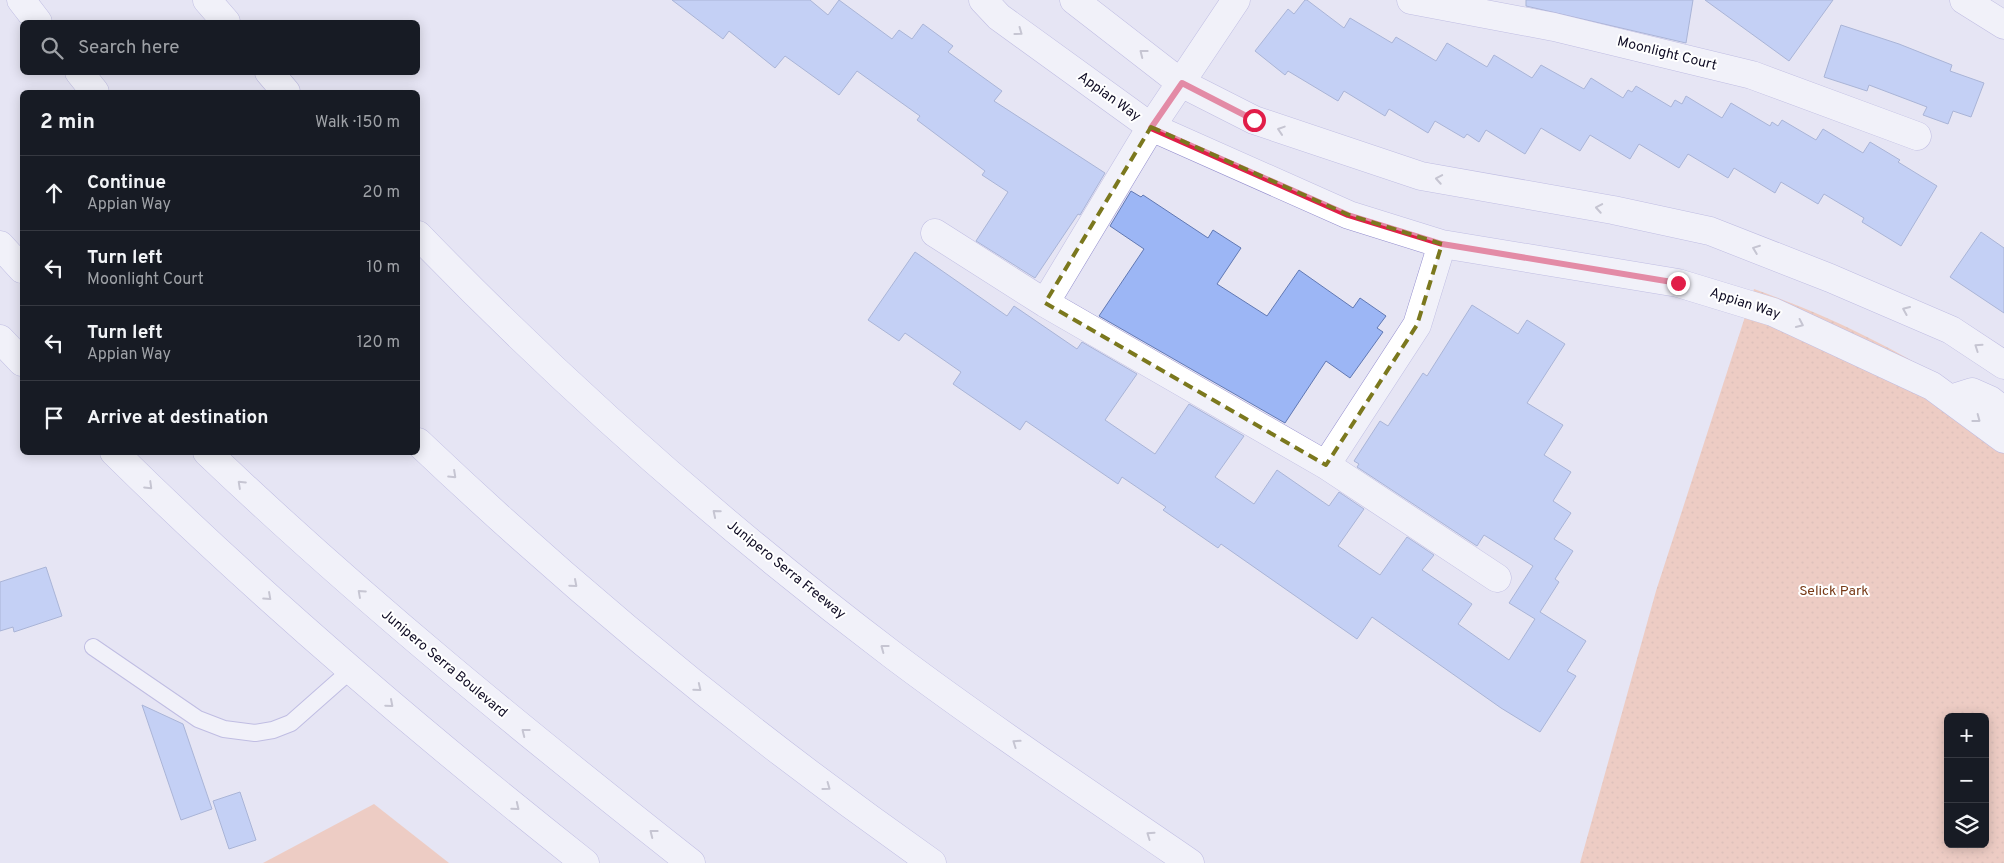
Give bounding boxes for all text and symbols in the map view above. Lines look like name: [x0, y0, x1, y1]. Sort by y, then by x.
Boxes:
search box: [20, 20, 420, 75]
one-way arrow: [1014, 26, 1023, 35]
street label: Moonlight Court: [1615, 33, 1719, 75]
icon: search: [38, 34, 66, 62]
text: Search here: [78, 36, 180, 60]
one-way arrow: [1139, 50, 1149, 59]
street label: Appian Way: [1074, 69, 1144, 125]
text: 2 min: [40, 109, 95, 136]
route start: [1243, 109, 1266, 132]
text: Walk · 150 m: [315, 113, 400, 133]
one-way arrow: [1278, 125, 1286, 135]
text: Continue: [87, 171, 166, 195]
one-way arrow: [1435, 175, 1444, 185]
icon: ahead: [40, 179, 68, 207]
text: 20 m: [363, 183, 400, 203]
text: Appian Way: [87, 195, 171, 215]
one-way arrow: [1595, 203, 1604, 213]
one-way arrow: [1752, 245, 1761, 255]
text: Turn left: [87, 246, 163, 270]
icon: left: [40, 254, 68, 282]
text: 10 m: [366, 258, 400, 278]
text: Moonlight Court: [87, 270, 204, 290]
route end: [1667, 272, 1690, 295]
street label: Appian Way: [1707, 285, 1783, 323]
one-way arrow: [1902, 306, 1911, 317]
one-way arrow: [1795, 318, 1804, 328]
text: Turn left: [87, 321, 163, 345]
icon: left: [40, 329, 68, 357]
text: 120 m: [357, 333, 400, 353]
one-way arrow: [1974, 344, 1983, 353]
text: Appian Way: [87, 345, 171, 365]
icon: arrive: [40, 404, 68, 432]
text: Arrive at destination: [87, 406, 268, 430]
one-way arrow: [1971, 414, 1980, 422]
one-way arrow: [447, 469, 456, 478]
one-way arrow: [143, 480, 152, 489]
one-way arrow: [237, 481, 246, 490]
one-way arrow: [713, 510, 722, 519]
street label: Junipero Serra Freeway: [723, 517, 849, 623]
one-way arrow: [568, 578, 577, 587]
park label: Selick Park: [1799, 583, 1869, 600]
one-way arrow: [358, 590, 367, 599]
one-way arrow: [262, 591, 271, 600]
street label: Junipero Serra Boulevard: [377, 606, 511, 722]
one-way arrow: [880, 645, 890, 654]
one-way arrow: [692, 683, 701, 691]
one-way arrow: [385, 698, 394, 707]
map controls: [1944, 713, 1989, 848]
button: +: [1944, 713, 1989, 758]
one-way arrow: [522, 728, 531, 737]
one-way arrow: [1012, 740, 1022, 749]
button: −: [1944, 758, 1989, 803]
one-way arrow: [821, 782, 830, 790]
one-way arrow: [510, 801, 519, 809]
button: layers: [1944, 803, 1989, 848]
one-way arrow: [650, 830, 659, 838]
one-way arrow: [1146, 832, 1156, 841]

